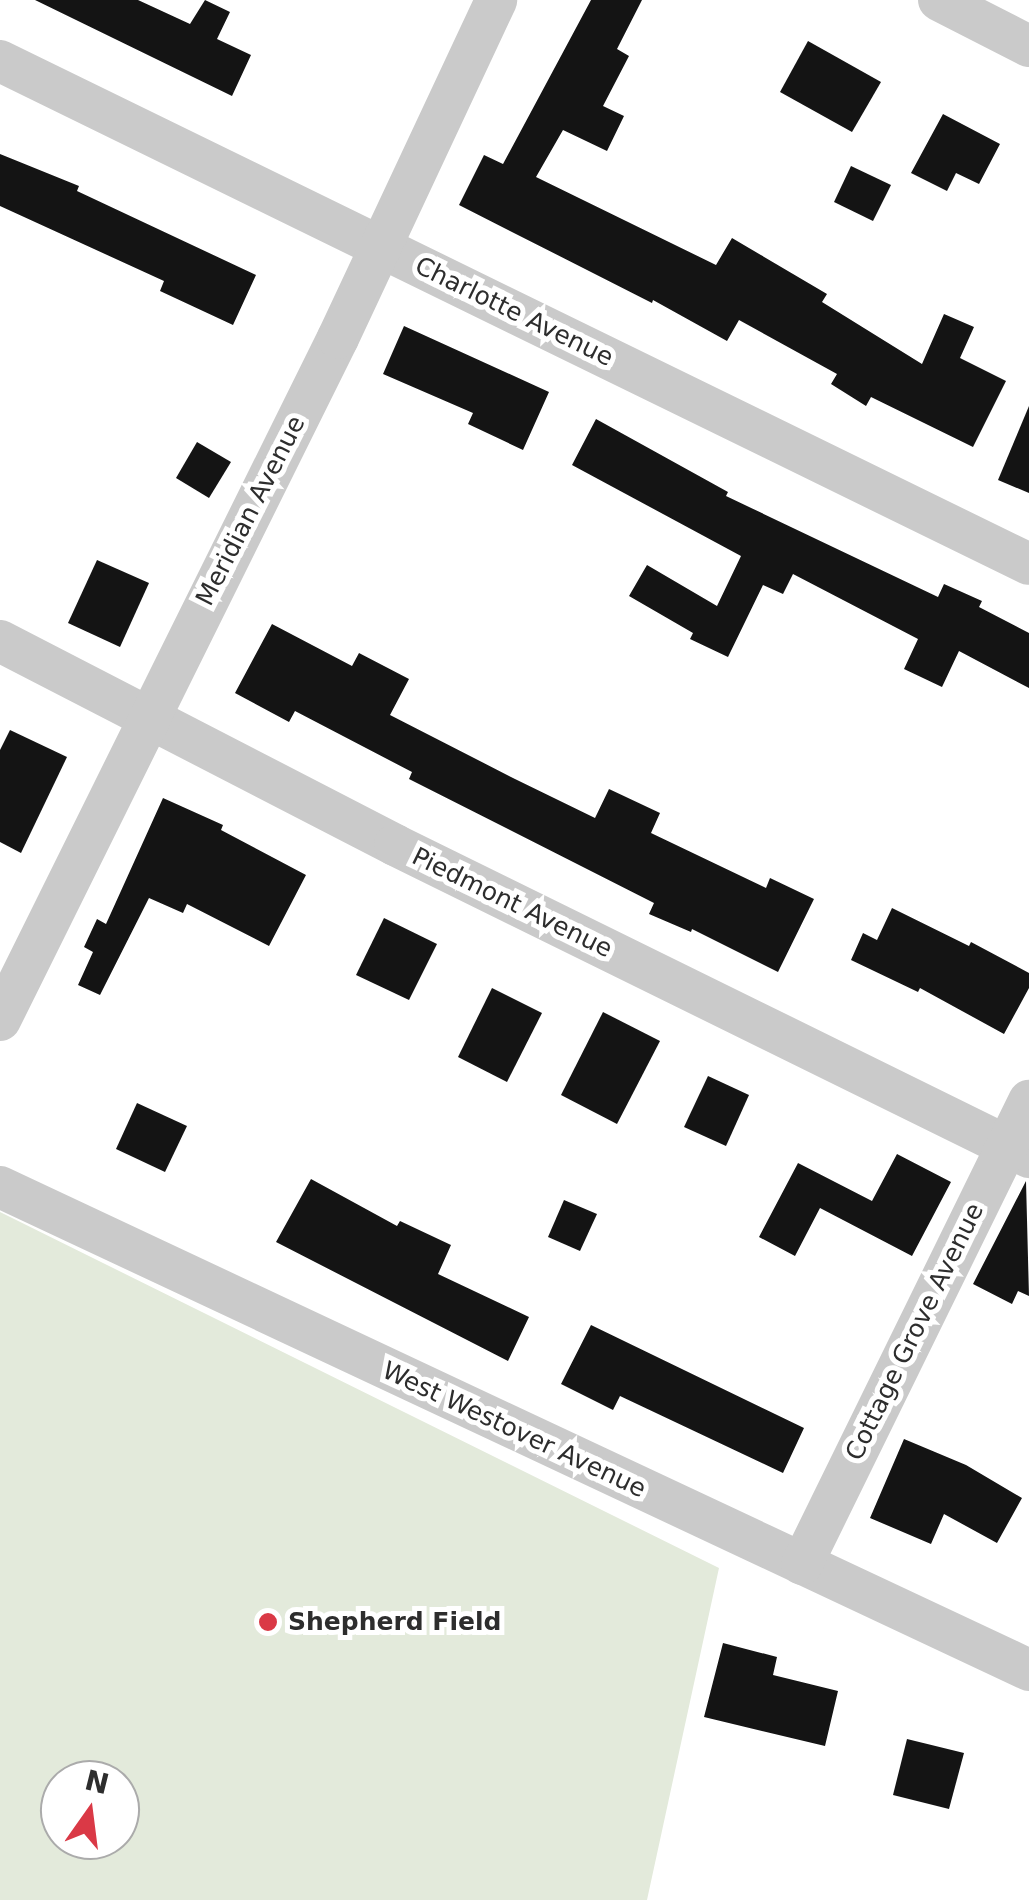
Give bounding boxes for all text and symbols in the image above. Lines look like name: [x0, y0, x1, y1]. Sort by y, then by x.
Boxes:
street label: Charlotte Avenue: [410, 251, 618, 373]
street label: Meridian Avenue: [190, 411, 312, 611]
street label: Piedmont Avenue: [407, 842, 617, 964]
street label: Cottage Grove Avenue: [840, 1199, 990, 1465]
street label: West Westover Avenue: [377, 1356, 651, 1504]
place label: Shepherd Field: [288, 1607, 501, 1637]
marker: Shepherd Field: [257, 1611, 279, 1633]
north arrow: [40, 1760, 140, 1860]
text: N: [82, 1764, 112, 1801]

